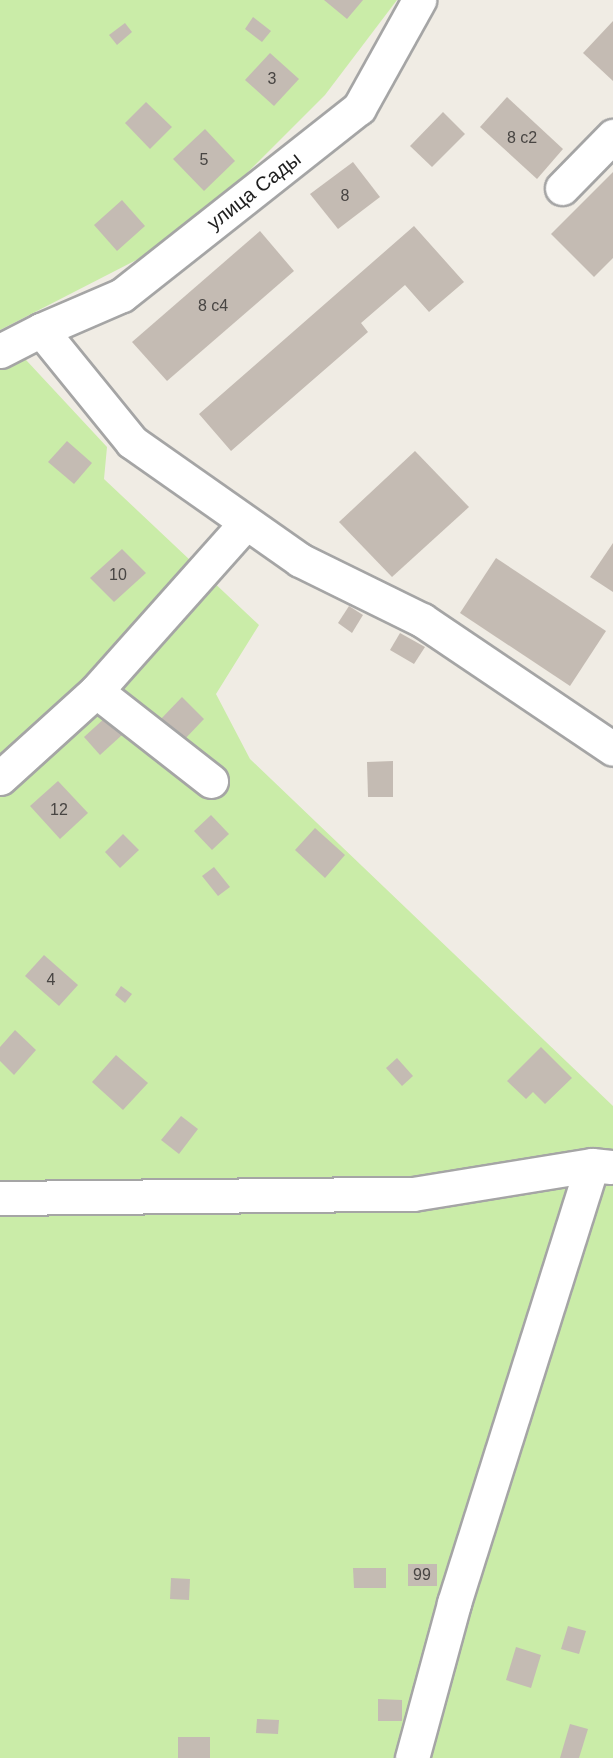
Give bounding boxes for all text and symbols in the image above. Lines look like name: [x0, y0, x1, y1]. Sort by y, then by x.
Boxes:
house number: 3: [268, 69, 276, 89]
house number: 8 с2: [507, 128, 537, 148]
street label: улица Сады: [202, 147, 306, 235]
house number: 5: [200, 150, 208, 170]
house number: 8: [341, 186, 349, 206]
house number: 8 с4: [198, 296, 228, 316]
house number: 10: [109, 565, 127, 585]
house number: 12: [50, 800, 68, 820]
house number: 4: [47, 970, 55, 990]
house number: 99: [413, 1565, 431, 1585]

